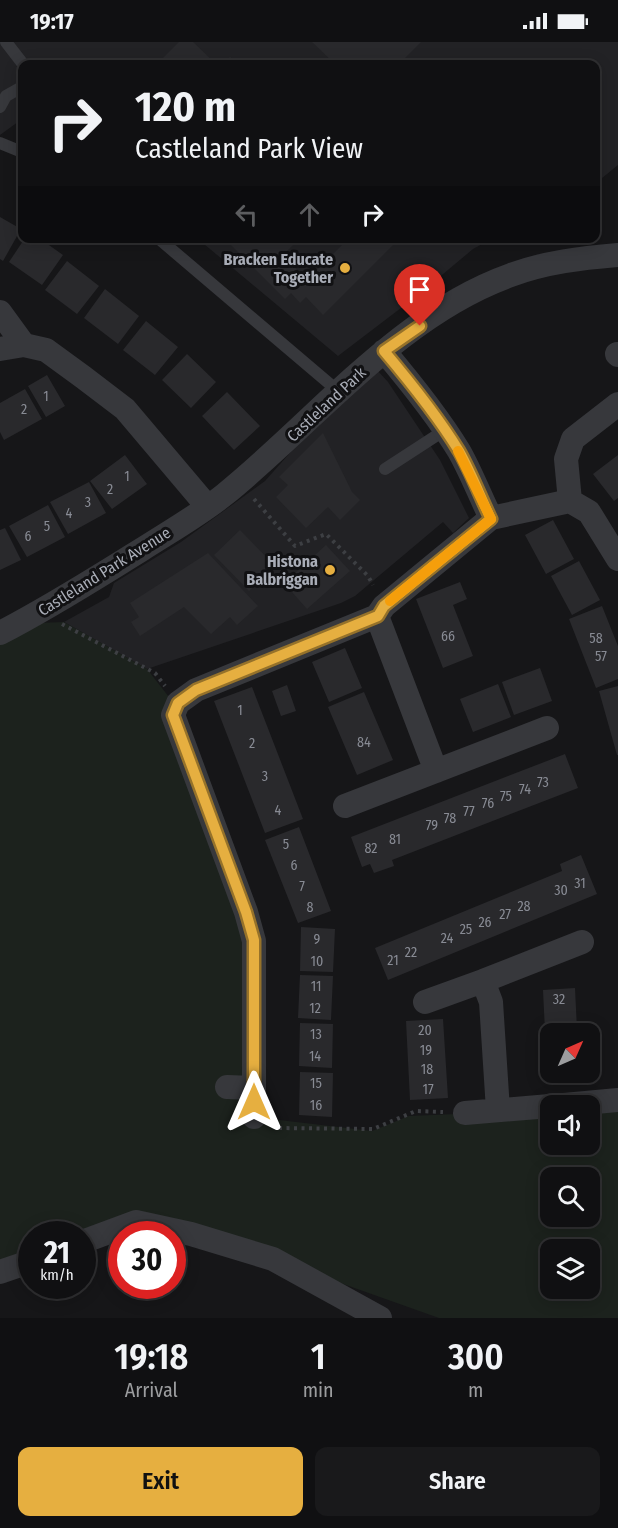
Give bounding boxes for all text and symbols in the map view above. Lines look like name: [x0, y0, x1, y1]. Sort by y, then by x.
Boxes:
text: 19:17: [30, 8, 74, 35]
text: 120 m: [135, 82, 236, 132]
icon: right: [36, 84, 114, 162]
text: Castleland Park View: [135, 133, 363, 165]
icon: left: [230, 198, 263, 231]
icon: ahead: [293, 198, 326, 231]
icon: right: [356, 198, 389, 231]
place label: Bracken Educate Together: [223, 250, 333, 287]
marker: Bracken Educate Together: [338, 261, 352, 275]
pin: [394, 264, 445, 326]
icon: arrive: [403, 273, 436, 306]
street label: Castleland Park: [283, 363, 370, 446]
house number: 1: [43, 388, 49, 405]
house number: 2: [21, 401, 27, 418]
house number: 1: [124, 468, 130, 485]
house number: 2: [107, 481, 113, 498]
house number: 3: [85, 494, 91, 511]
house number: 4: [66, 505, 73, 522]
house number: 5: [44, 518, 50, 535]
street label: Castleland Park Avenue: [34, 523, 174, 620]
house number: 6: [25, 528, 32, 545]
place label: Histona Balbriggan: [246, 552, 318, 589]
marker: Histona Balbriggan: [323, 563, 337, 577]
house number: 66: [441, 628, 455, 645]
house number: 58: [589, 630, 603, 647]
house number: 57: [595, 648, 607, 665]
house number: 1: [237, 702, 243, 719]
house number: 84: [357, 734, 371, 751]
house number: 2: [249, 735, 255, 752]
house number: 3: [262, 768, 268, 785]
house number: 73: [537, 774, 549, 791]
house number: 74: [519, 781, 531, 798]
house number: 75: [500, 788, 512, 805]
house number: 76: [482, 795, 494, 812]
house number: 4: [275, 802, 282, 819]
house number: 77: [463, 803, 475, 820]
house number: 78: [444, 810, 456, 827]
house number: 79: [426, 817, 438, 834]
house number: 81: [389, 831, 401, 848]
house number: 5: [283, 836, 289, 853]
house number: 82: [364, 840, 378, 857]
house number: 6: [291, 857, 298, 874]
house number: 31: [574, 875, 586, 892]
house number: 7: [299, 878, 305, 895]
house number: 30: [554, 882, 568, 899]
house number: 28: [517, 898, 531, 915]
house number: 8: [307, 899, 314, 916]
house number: 27: [499, 906, 511, 923]
house number: 26: [478, 914, 492, 931]
house number: 25: [460, 921, 472, 938]
house number: 24: [441, 930, 454, 947]
house number: 9: [314, 931, 321, 948]
house number: 22: [405, 944, 417, 961]
house number: 21: [387, 952, 399, 969]
house number: 10: [311, 953, 323, 970]
house number: 11: [311, 978, 321, 995]
house number: 32: [553, 991, 565, 1008]
house number: 12: [309, 1000, 321, 1017]
house number: 20: [418, 1022, 432, 1039]
north arrow: [540, 1023, 600, 1083]
map controls: [540, 1023, 600, 1299]
house number: 13: [310, 1026, 322, 1043]
house number: 19: [420, 1042, 432, 1059]
house number: 14: [309, 1048, 321, 1065]
house number: 18: [421, 1061, 433, 1078]
position arrow: [222, 1070, 286, 1134]
house number: 15: [310, 1075, 322, 1092]
house number: 17: [422, 1081, 434, 1098]
button: sound: [540, 1095, 600, 1155]
house number: 16: [310, 1097, 322, 1114]
button: search: [540, 1167, 600, 1227]
speed limit sign: 30: [108, 1221, 186, 1299]
text: 21: [44, 1235, 70, 1271]
button: layers: [540, 1239, 600, 1299]
text: km/h: [40, 1266, 74, 1284]
text: 19:18: [114, 1335, 188, 1379]
text: 1: [311, 1335, 326, 1379]
text: 300: [448, 1335, 504, 1379]
text: Arrival: [125, 1378, 178, 1402]
text: min: [303, 1378, 334, 1402]
text: m: [468, 1378, 483, 1402]
button: Exit: [18, 1447, 303, 1516]
button: Share: [315, 1447, 600, 1516]

